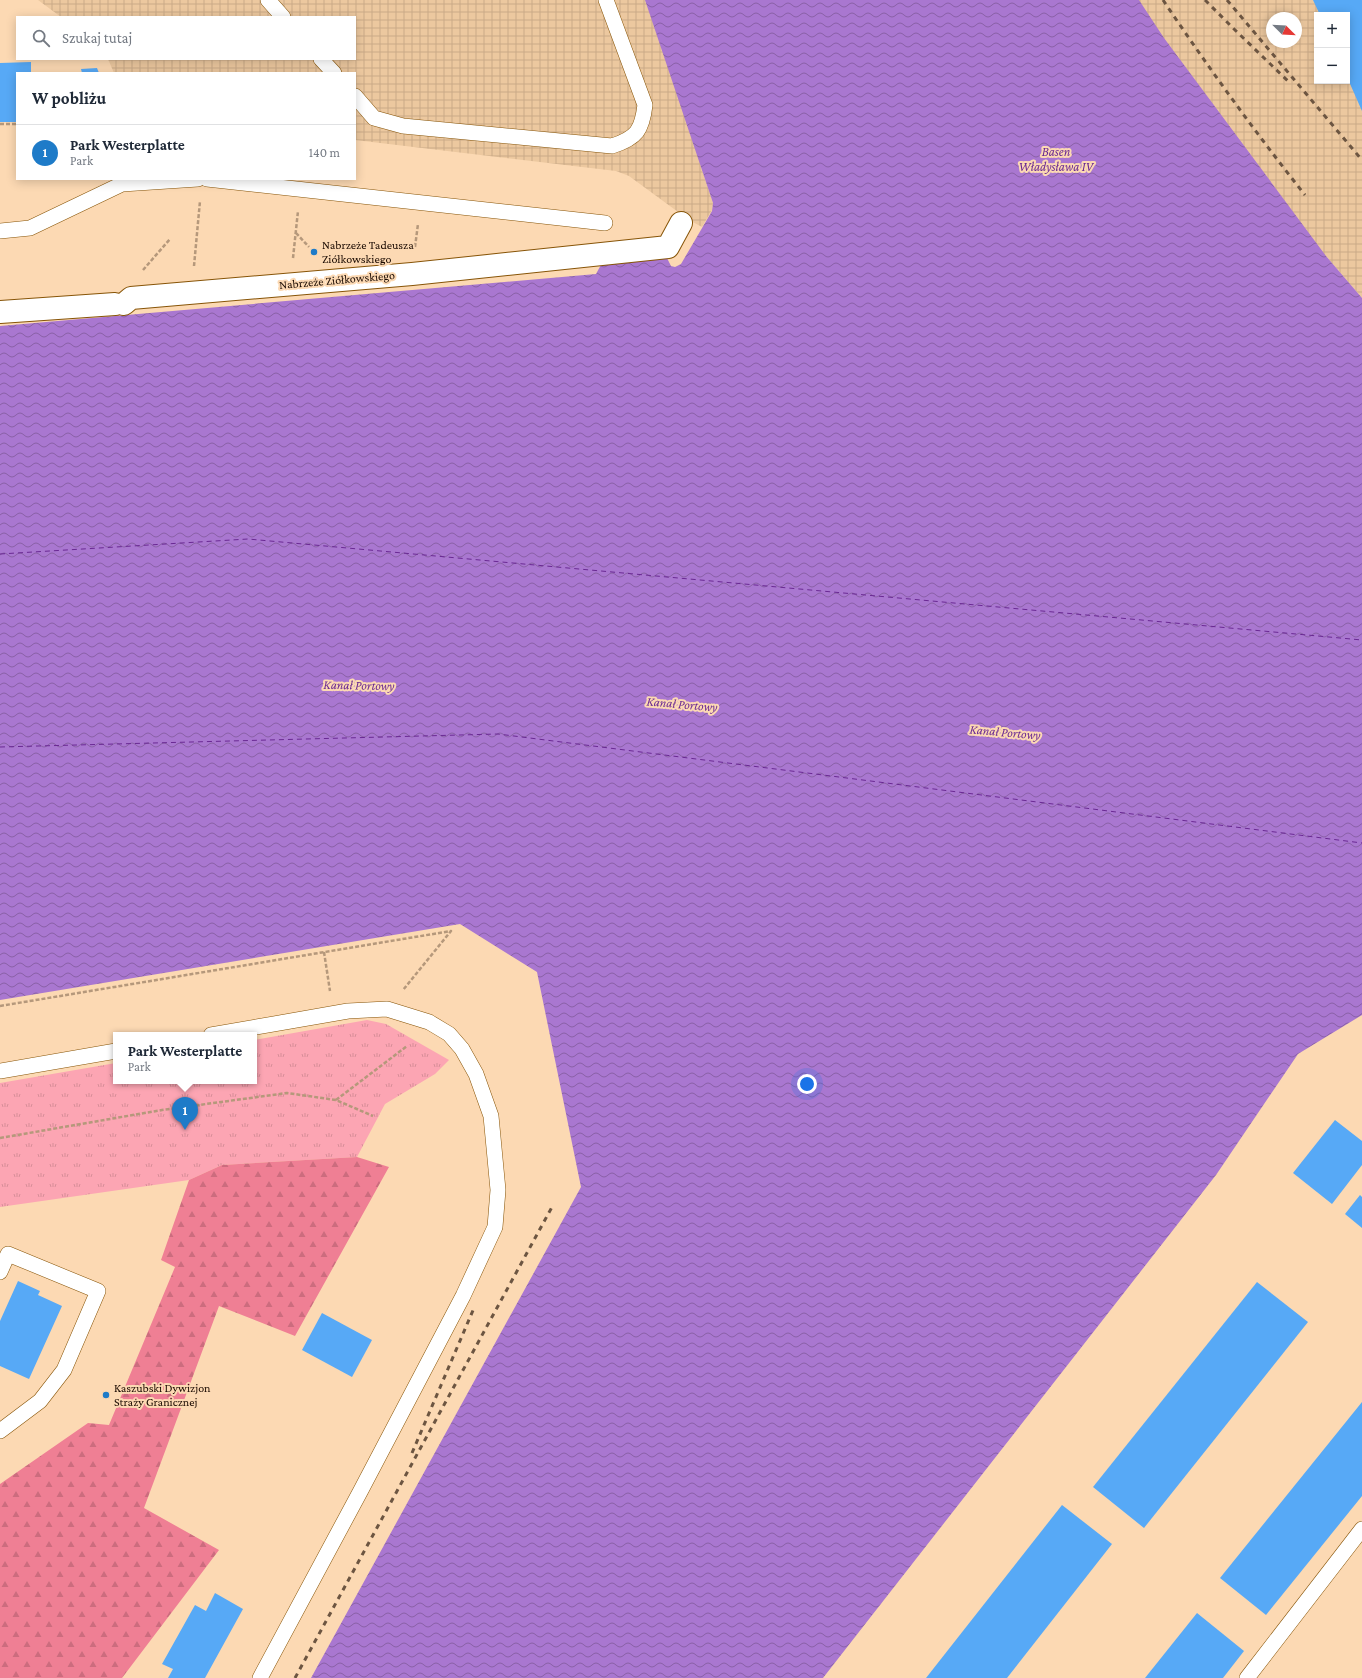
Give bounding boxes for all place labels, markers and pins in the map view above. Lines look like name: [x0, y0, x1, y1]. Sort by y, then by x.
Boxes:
place label: Nabrzeże Tadeusza Ziółkowskiego: [322, 238, 414, 266]
marker: Nabrzeże Tadeusza Ziółkowskiego: [309, 247, 319, 257]
pin: 1: [172, 1097, 198, 1130]
place label: Kaszubski Dywizjon Straży Granicznej: [114, 1381, 211, 1409]
marker: Kaszubski Dywizjon Straży Granicznej: [101, 1390, 111, 1400]

